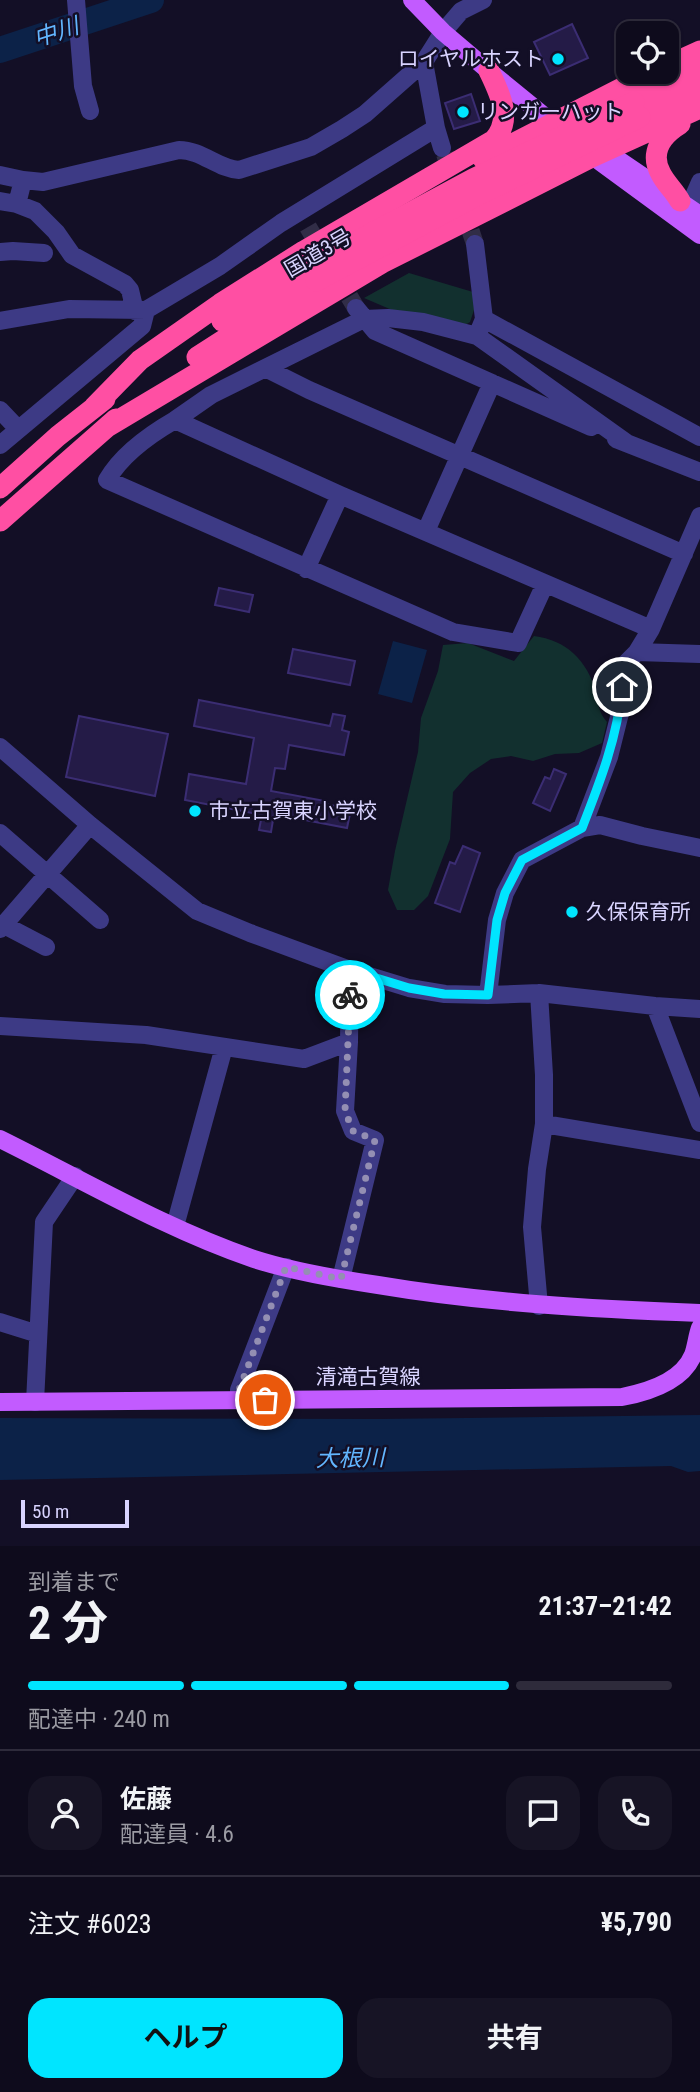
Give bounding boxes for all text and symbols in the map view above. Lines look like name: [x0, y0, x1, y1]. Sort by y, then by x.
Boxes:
water label: 中川: [30, 12, 85, 52]
map controls: [616, 21, 679, 84]
button: locate: [616, 21, 679, 84]
place label: ロイヤルホスト: [398, 47, 544, 71]
marker: ロイヤルホスト: [550, 51, 566, 67]
place label: リンガーハット: [477, 100, 624, 124]
marker: リンガーハット: [455, 104, 471, 120]
street label: 国道3号: [280, 224, 356, 282]
pin: [592, 657, 652, 717]
icon: home: [603, 668, 641, 706]
place label: 市立古賀東小学校: [209, 799, 377, 823]
marker: 市立古賀東小学校: [187, 803, 203, 819]
place label: 久保保育所: [586, 900, 691, 924]
marker: 久保保育所: [564, 904, 580, 920]
courier: [315, 960, 385, 1030]
icon: bike: [331, 976, 369, 1014]
street label: 清滝古賀線: [316, 1365, 421, 1389]
pin: [235, 1370, 295, 1430]
icon: bag: [246, 1381, 284, 1419]
water label: 大根川: [315, 1444, 388, 1473]
scale bar: [21, 1497, 130, 1529]
text: 50 m: [32, 1500, 69, 1523]
text: 到着まで: [28, 1569, 120, 1596]
text: 21:37–21:42: [538, 1591, 672, 1621]
text: 2 分: [28, 1596, 108, 1650]
text: 配達中 · 240 m: [28, 1706, 170, 1733]
button: person: [28, 1776, 102, 1850]
button: chat: [506, 1776, 580, 1850]
button: phone: [598, 1776, 672, 1850]
text: 佐藤: [120, 1784, 172, 1814]
text: 配達員 · 4.6: [120, 1821, 234, 1848]
text: ¥5,790: [601, 1907, 672, 1937]
text: 注文 #6023: [28, 1909, 152, 1939]
button: ヘルプ: [28, 1998, 343, 2078]
button: 共有: [357, 1998, 672, 2078]

